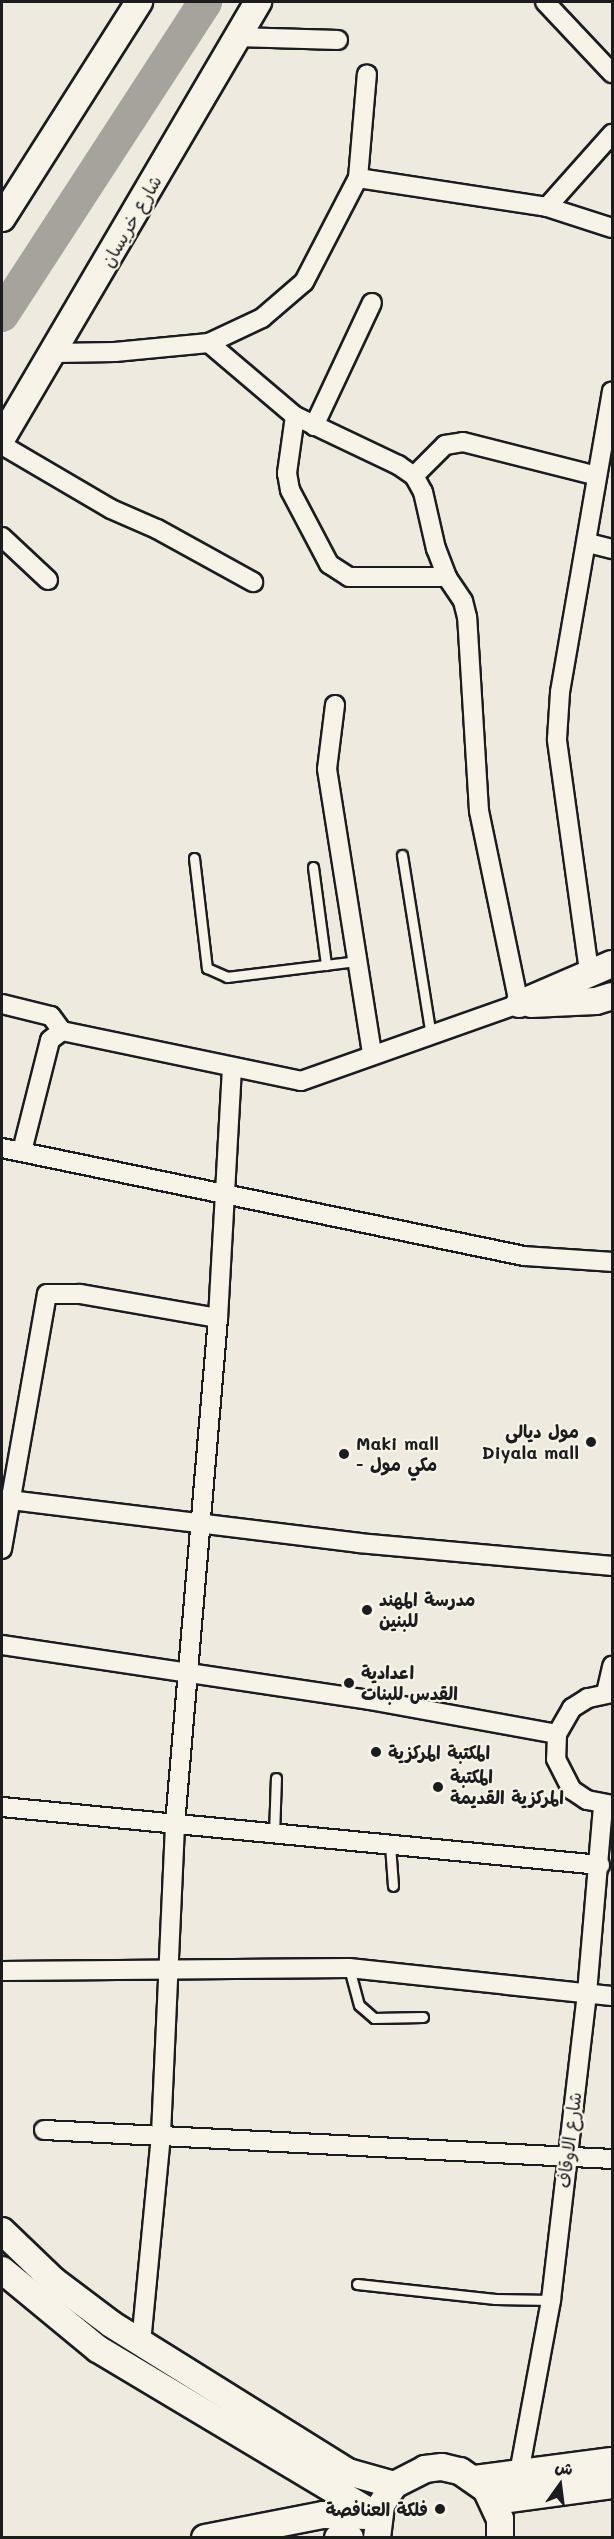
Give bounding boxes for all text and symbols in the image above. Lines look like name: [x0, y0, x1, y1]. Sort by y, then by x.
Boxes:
street label: شارع خريسان: [96, 171, 166, 271]
place label: مول ديالى Diyala mall: [482, 1421, 579, 1464]
place label: Maki mall - مكي مول: [356, 1433, 439, 1476]
marker: مول ديالى Diyala mall: [584, 1435, 598, 1449]
marker: Maki mall - مكي مول: [337, 1447, 351, 1461]
place label: مدرسة المهند للبنين: [379, 1589, 475, 1632]
marker: مدرسة المهند للبنين: [360, 1603, 374, 1617]
place label: اعدادية القدس للبنات: [361, 1662, 458, 1704]
marker: اعدادية القدس للبنات: [342, 1676, 356, 1690]
place label: المكتبة المركزية: [388, 1741, 490, 1763]
marker: المكتبة المركزية: [369, 1745, 383, 1759]
place label: المكتبة المركزية القديمة: [450, 1766, 564, 1808]
marker: المكتبة المركزية القديمة: [431, 1780, 445, 1794]
street label: شارع الاوقاف: [552, 2091, 586, 2189]
north arrow: [530, 2455, 590, 2515]
text: ش: [553, 2455, 576, 2479]
place label: فلكة العنافصة: [326, 2498, 428, 2520]
marker: فلكة العنافصة: [433, 2502, 447, 2516]

